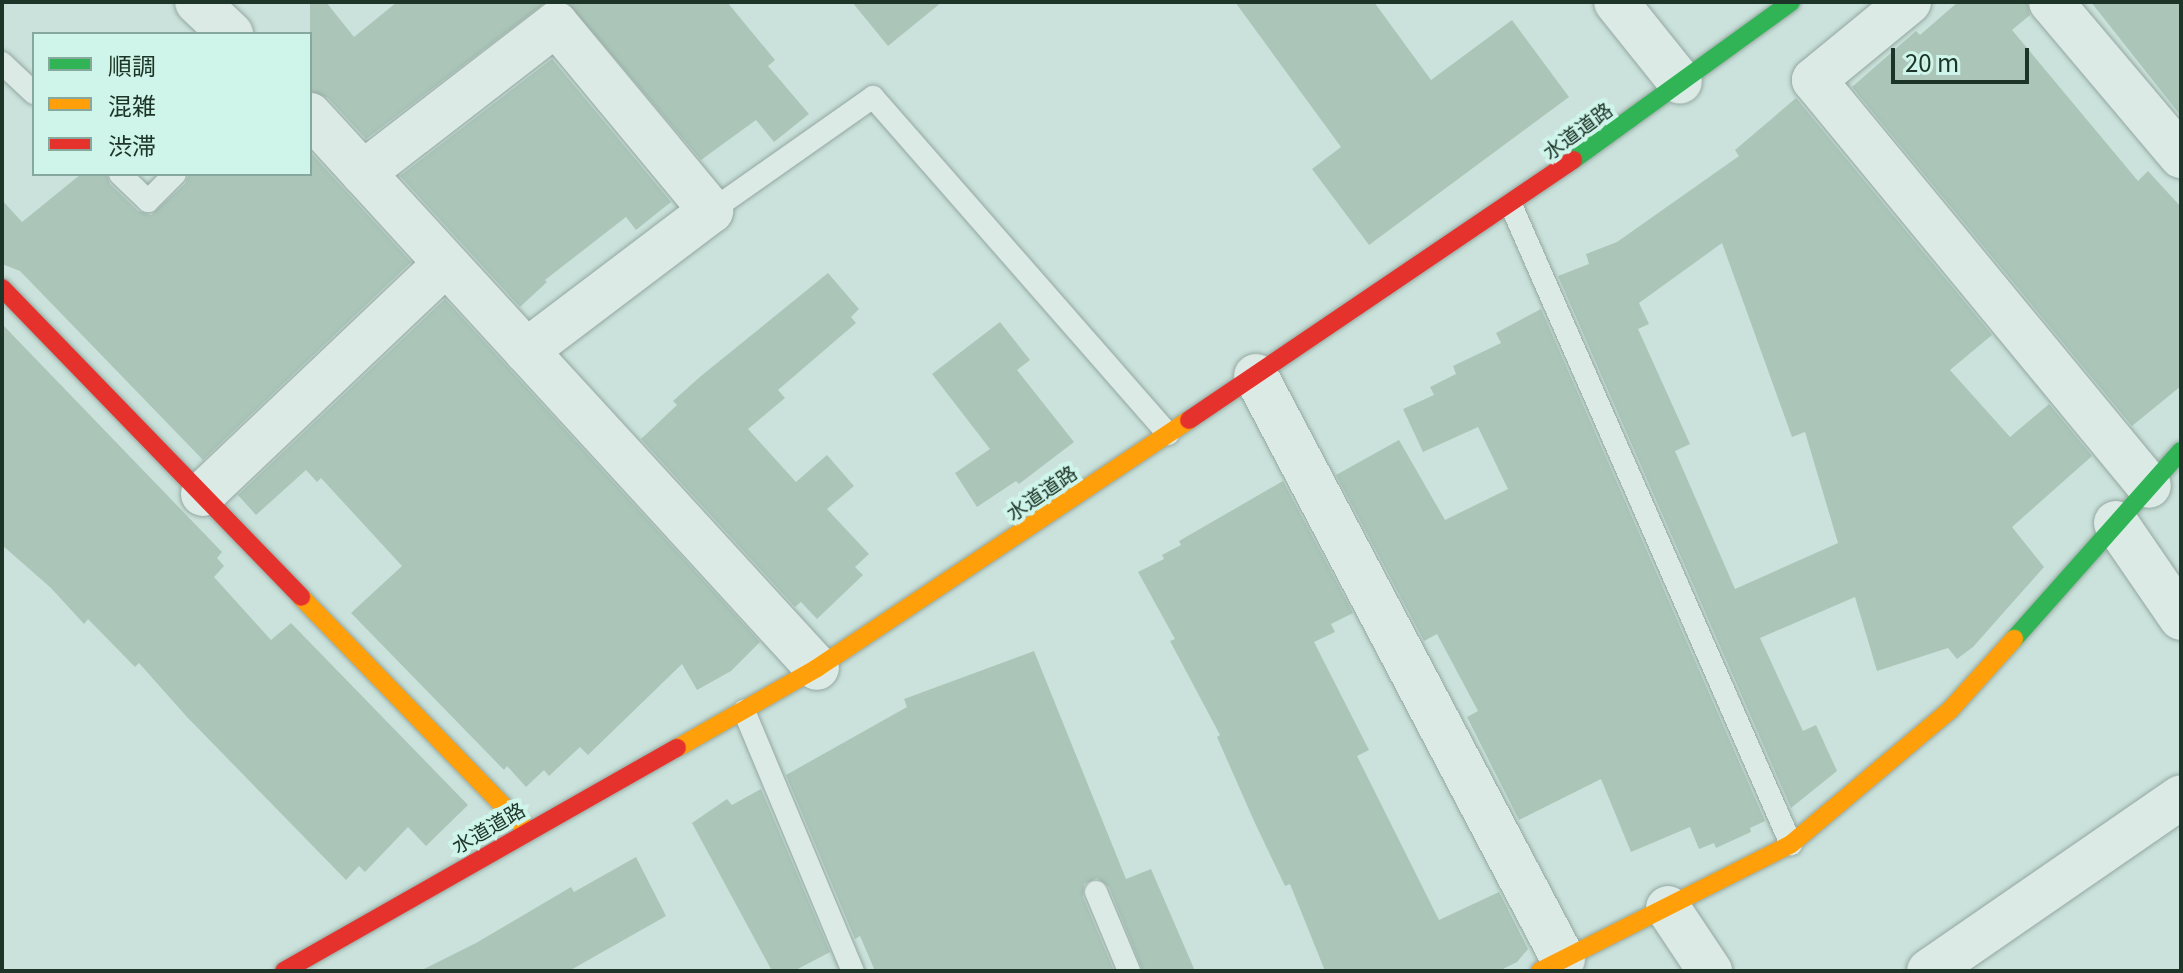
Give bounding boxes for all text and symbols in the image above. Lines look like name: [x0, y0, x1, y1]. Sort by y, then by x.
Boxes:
legend: [32, 32, 312, 176]
scale bar: [1895, 32, 2033, 82]
text: 20 m: [1905, 44, 1959, 79]
text: 順調: [108, 47, 156, 82]
text: 混雑: [108, 87, 156, 122]
street label: 水道道路: [1538, 97, 1616, 163]
text: 渋滞: [108, 127, 156, 162]
street label: 水道道路: [1001, 460, 1081, 524]
street label: 水道道路: [447, 797, 529, 857]

